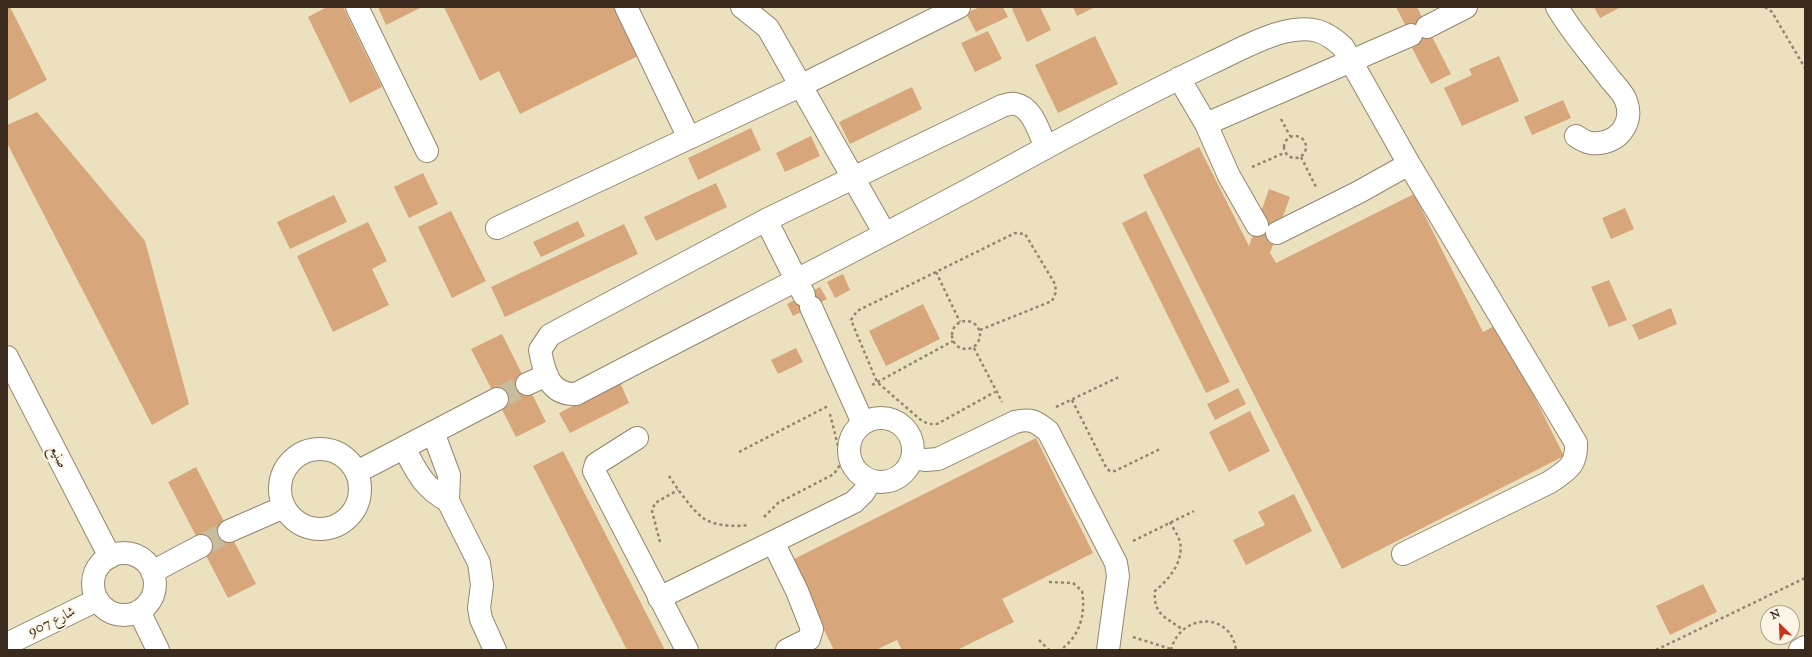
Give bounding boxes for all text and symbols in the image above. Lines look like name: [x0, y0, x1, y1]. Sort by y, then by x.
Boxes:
street label: صنيع: [45, 443, 71, 471]
street label: شارع 907: [26, 603, 78, 641]
north arrow: [1760, 605, 1800, 645]
text: N: [1768, 607, 1782, 622]

